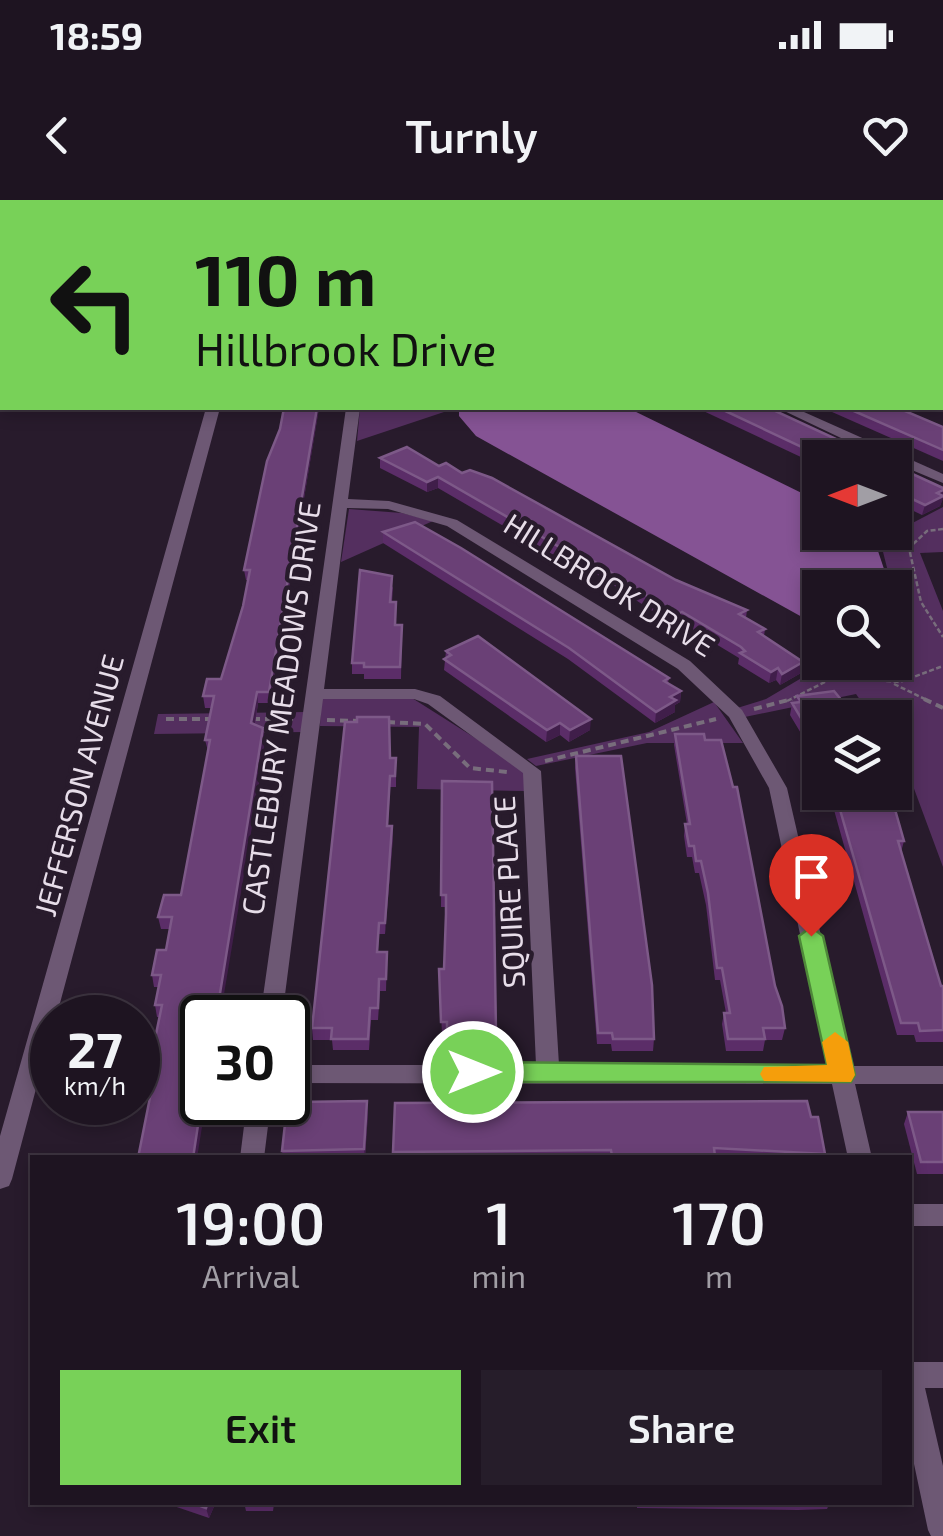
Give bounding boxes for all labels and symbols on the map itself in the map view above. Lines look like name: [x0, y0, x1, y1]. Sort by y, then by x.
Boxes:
north arrow: [802, 440, 912, 550]
street label: CASTLEBURY MEADOWS DRIVE: [233, 499, 327, 917]
street label: HILLBROOK DRIVE: [498, 505, 722, 663]
street label: JEFFERSON AVENUE: [26, 650, 130, 920]
street label: SQUIRE PLACE: [485, 795, 531, 989]
pin: [769, 834, 854, 937]
speed limit sign: 30: [180, 995, 310, 1125]
position arrow: [421, 1020, 525, 1124]

